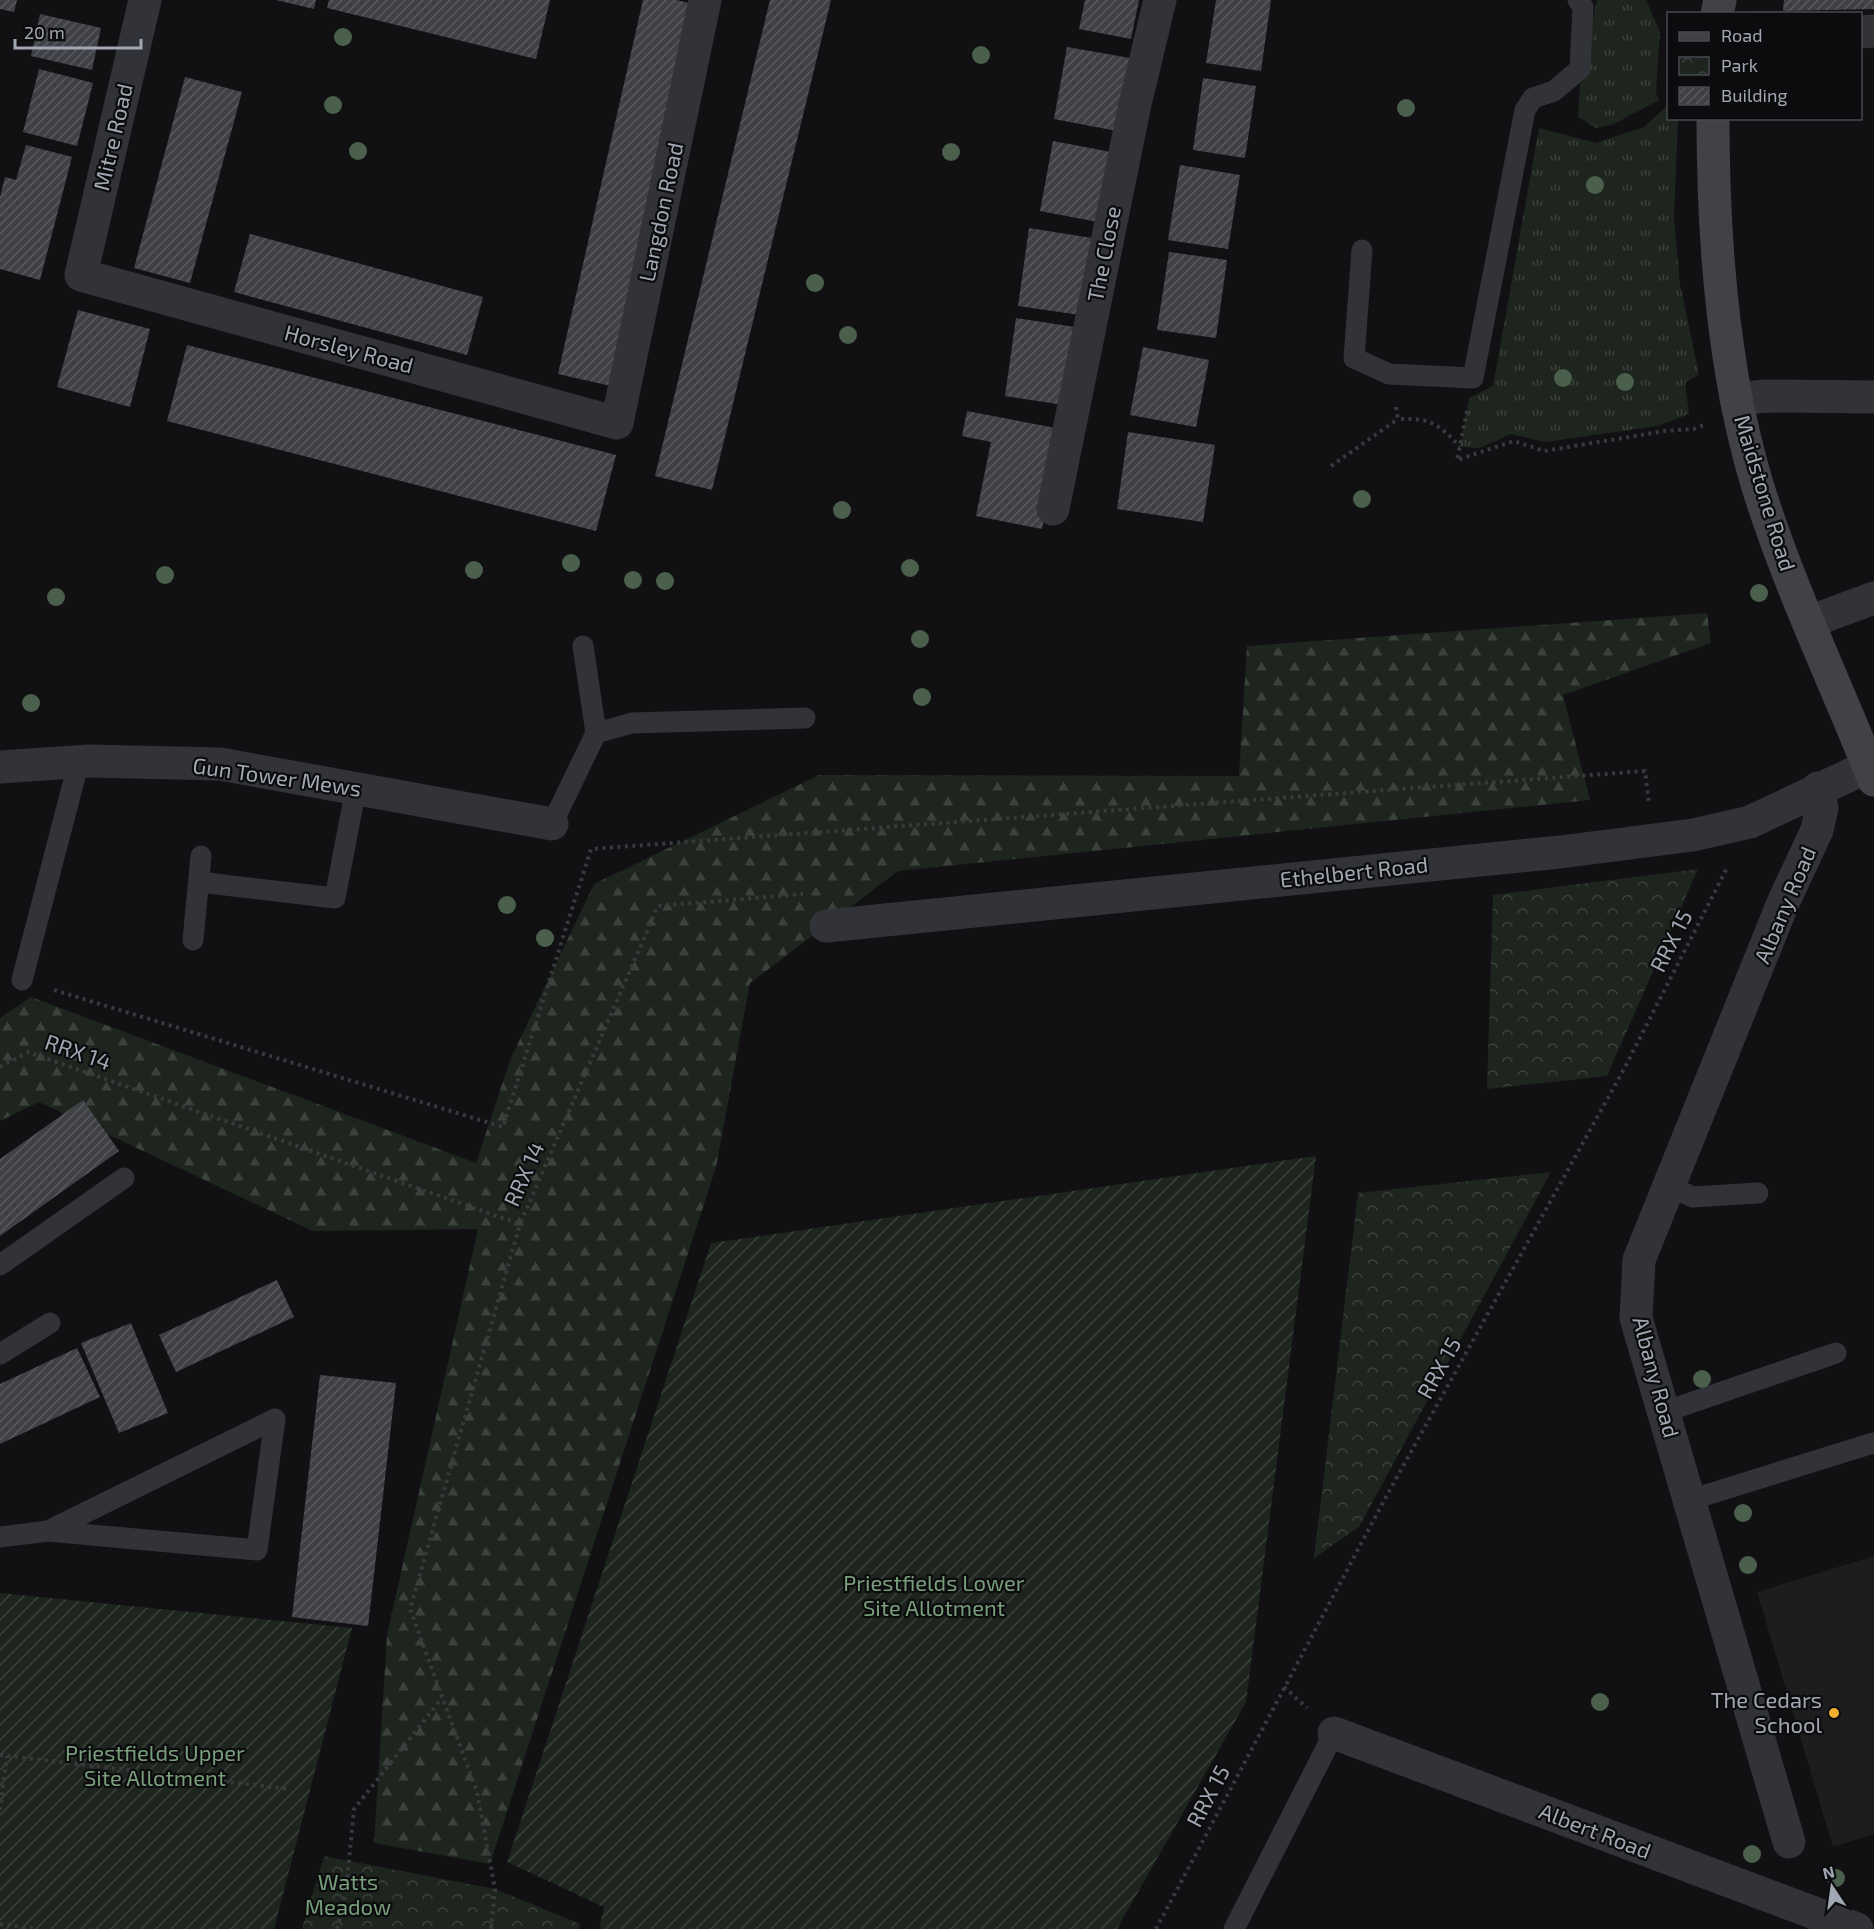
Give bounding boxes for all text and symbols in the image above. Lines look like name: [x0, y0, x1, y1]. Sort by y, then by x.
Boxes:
scale bar: [15, 12, 141, 50]
legend: [1667, 12, 1862, 120]
text: 20 m: [24, 21, 65, 43]
text: Road: [1721, 24, 1762, 46]
text: Park: [1721, 54, 1758, 76]
street label: Mitre Road: [87, 81, 137, 193]
text: Building: [1721, 84, 1788, 106]
street label: Langdon Road: [633, 140, 687, 284]
street label: The Close: [1081, 204, 1125, 304]
street label: Horsley Road: [282, 318, 416, 378]
street label: Maidstone Road: [1730, 412, 1802, 574]
street label: Gun Tower Mews: [191, 751, 363, 801]
street label: Albany Road: [1748, 842, 1820, 967]
street label: Ethelbert Road: [1278, 850, 1429, 892]
street label: RRX 15: [1644, 905, 1697, 976]
street label: RRX 14: [42, 1028, 115, 1074]
street label: RRX 14: [497, 1137, 549, 1210]
street label: Albany Road: [1628, 1313, 1686, 1440]
street label: RRX 15: [1411, 1332, 1466, 1403]
park label: Priestfields Lower Site Allotment: [843, 1569, 1025, 1620]
place label: The Cedars School: [1711, 1686, 1822, 1737]
marker: The Cedars School: [1827, 1706, 1841, 1720]
park label: Priestfields Upper Site Allotment: [65, 1739, 245, 1790]
street label: RRX 15: [1180, 1760, 1234, 1831]
street label: Albert Road: [1536, 1797, 1655, 1863]
north arrow: [1802, 1857, 1862, 1917]
text: N: [1821, 1861, 1836, 1882]
park label: Watts Meadow: [305, 1868, 391, 1919]

